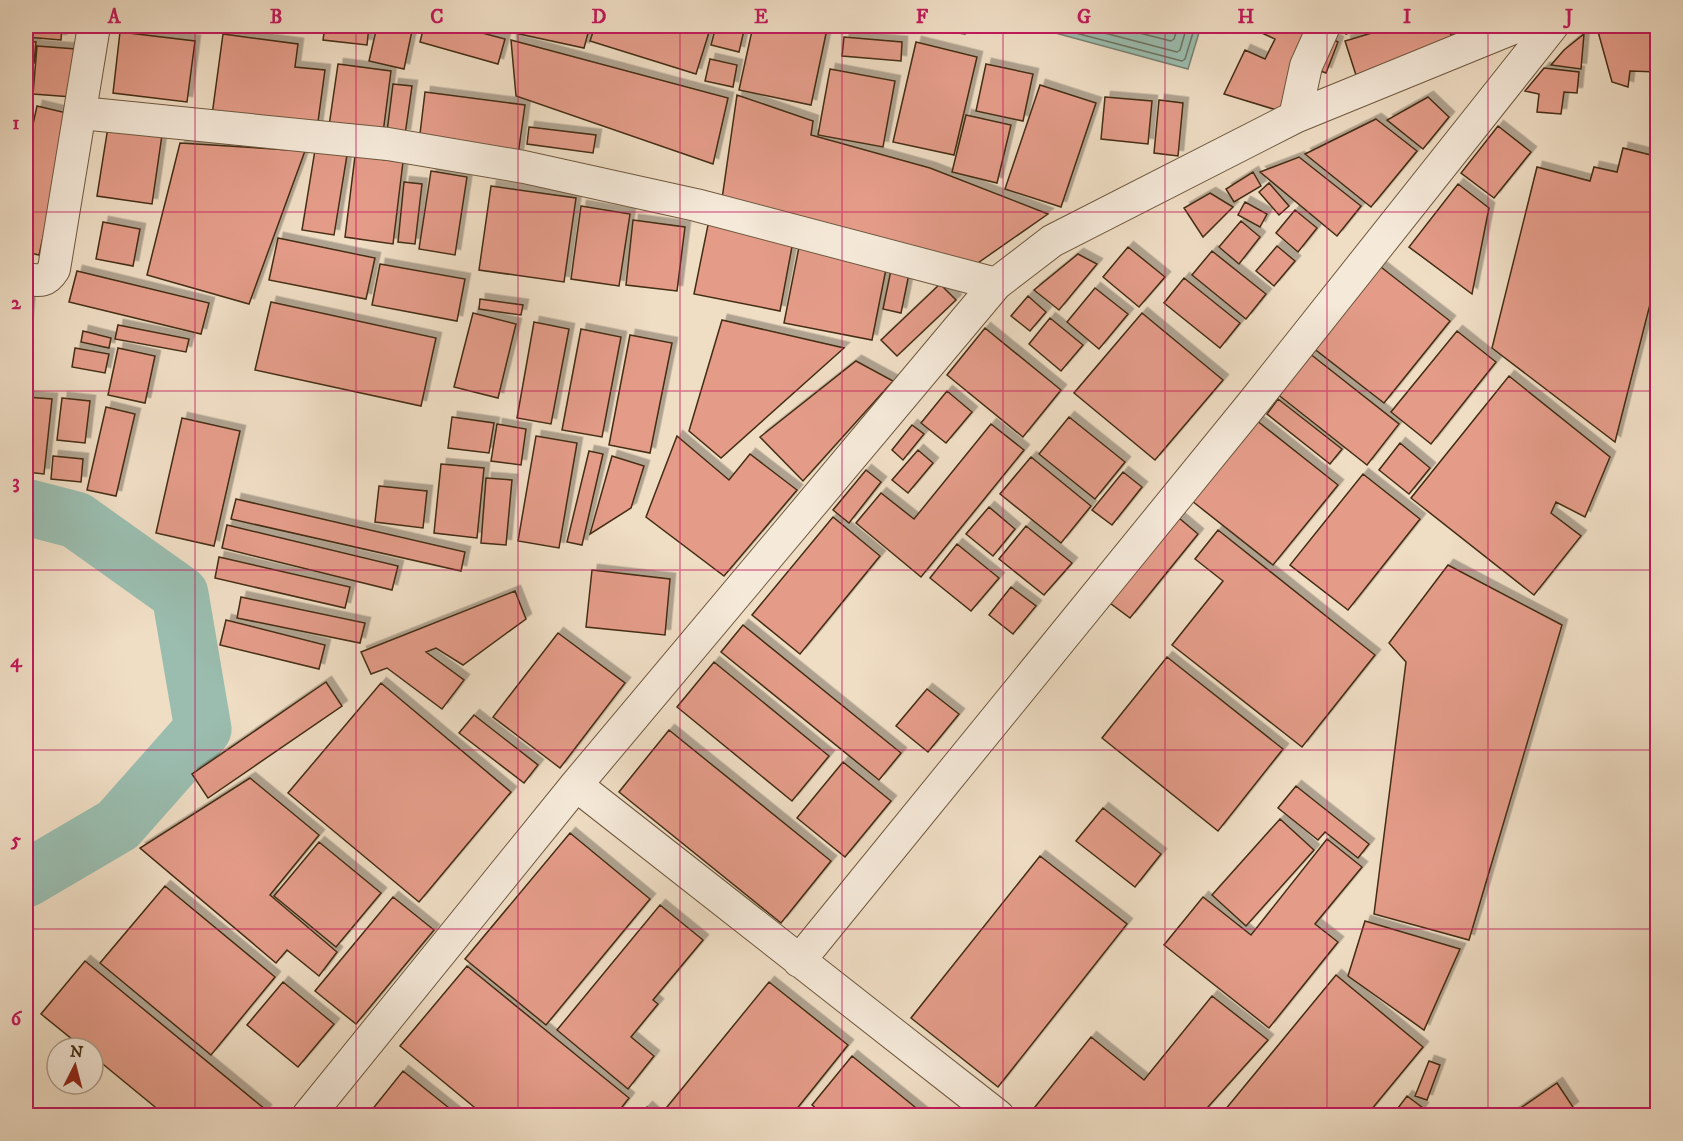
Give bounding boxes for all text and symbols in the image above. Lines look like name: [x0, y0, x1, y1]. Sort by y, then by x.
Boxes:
text: A: [107, 5, 122, 30]
text: B: [270, 5, 282, 30]
text: C: [430, 5, 444, 30]
text: D: [592, 5, 607, 30]
text: E: [754, 5, 768, 30]
text: F: [916, 5, 929, 30]
text: G: [1077, 5, 1091, 30]
text: H: [1238, 5, 1255, 30]
text: I: [1403, 5, 1411, 30]
text: J: [1563, 5, 1573, 30]
text: 1: [12, 111, 20, 136]
text: 2: [11, 291, 22, 316]
text: 3: [12, 470, 20, 495]
text: 4: [10, 649, 23, 674]
text: 5: [10, 828, 21, 853]
text: 6: [11, 1007, 23, 1032]
north arrow: [45, 1036, 105, 1096]
text: N: [69, 1041, 84, 1063]

